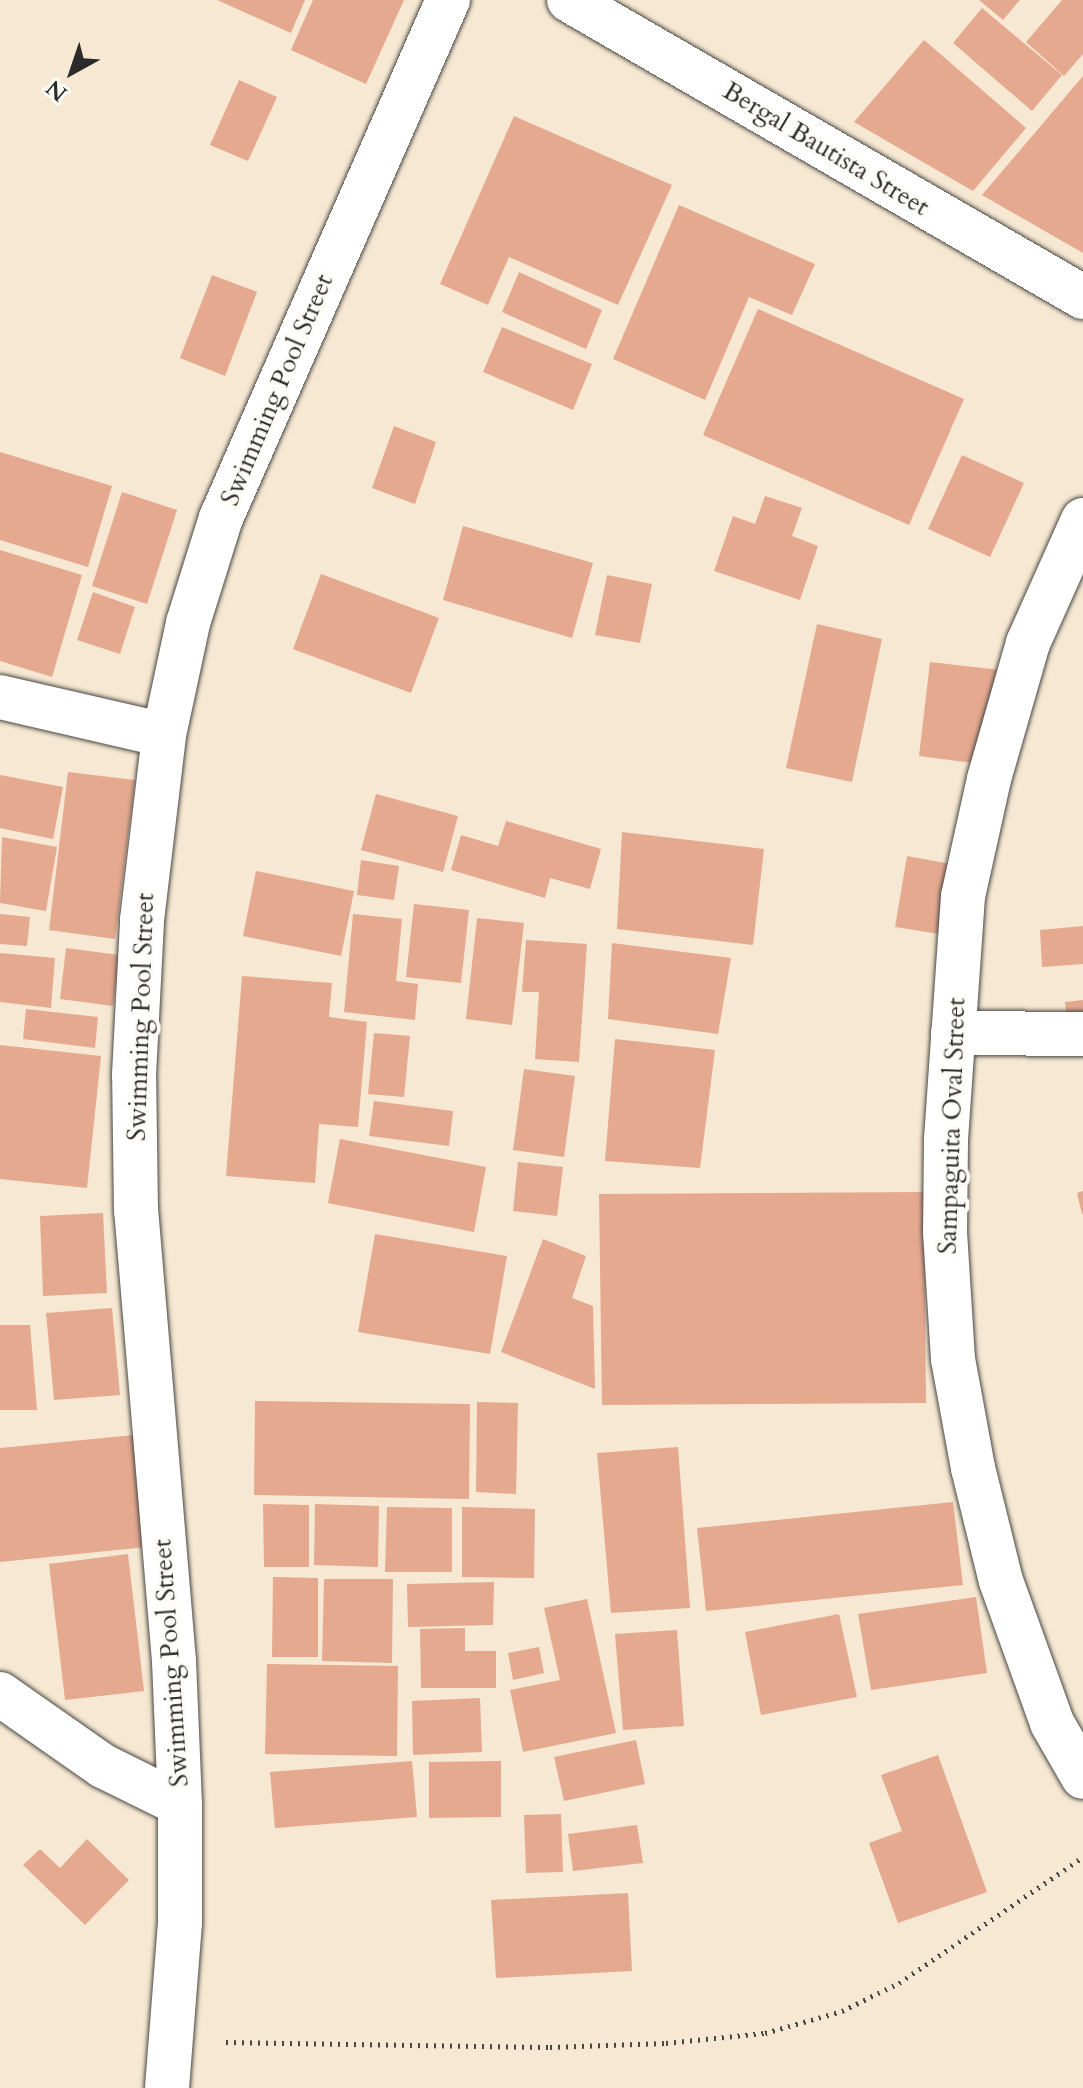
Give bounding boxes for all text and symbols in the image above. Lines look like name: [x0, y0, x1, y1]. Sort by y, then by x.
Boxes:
north arrow: [32, 32, 112, 112]
text: N: [40, 73, 74, 108]
street label: Bergal Bautista Street: [717, 75, 935, 223]
street label: Swimming Pool Street: [214, 270, 340, 510]
street label: Swimming Pool Street: [121, 892, 161, 1142]
street label: Sampaguita Oval Street: [932, 997, 972, 1255]
street label: Swimming Pool Street: [147, 1538, 195, 1788]

